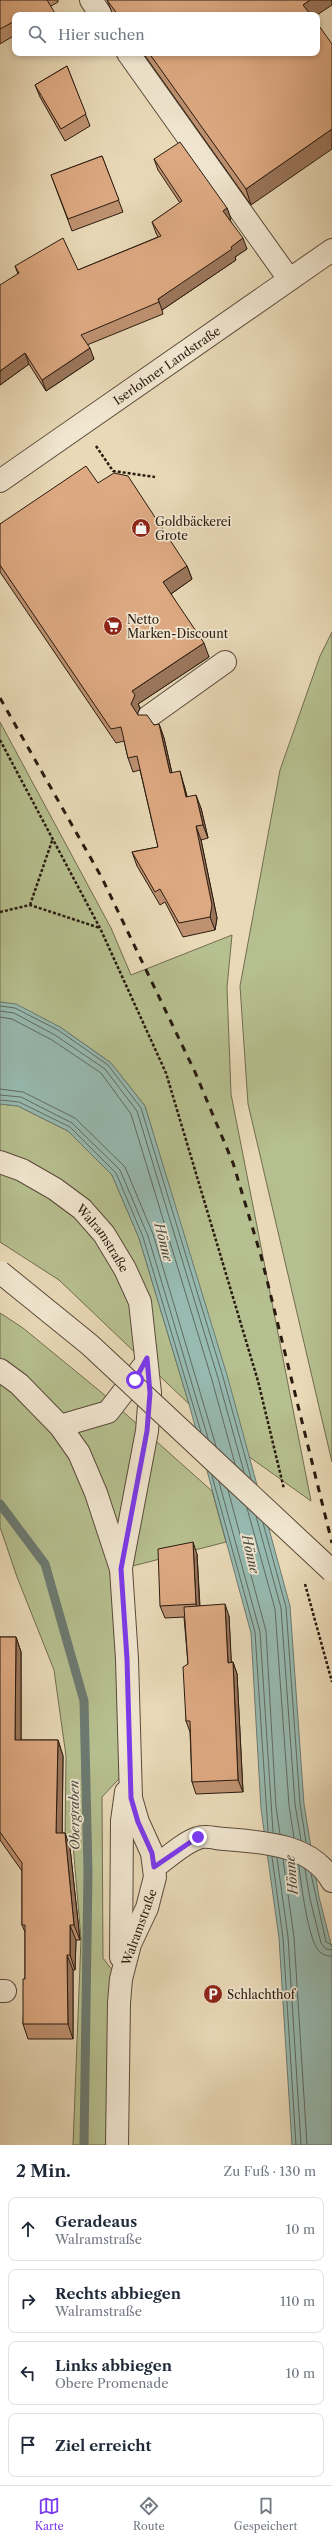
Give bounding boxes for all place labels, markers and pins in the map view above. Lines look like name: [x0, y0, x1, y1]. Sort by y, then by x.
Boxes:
place label: Goldbäckerei Grote: [155, 514, 232, 543]
shop icon: Goldbäckerei Grote: [130, 517, 152, 539]
place label: Netto Marken-Discount: [127, 612, 229, 641]
supermarket icon: Netto Marken-Discount: [102, 615, 124, 637]
parking icon: Schlachthof: [202, 1983, 224, 2005]
place label: Schlachthof: [227, 1987, 297, 2002]

